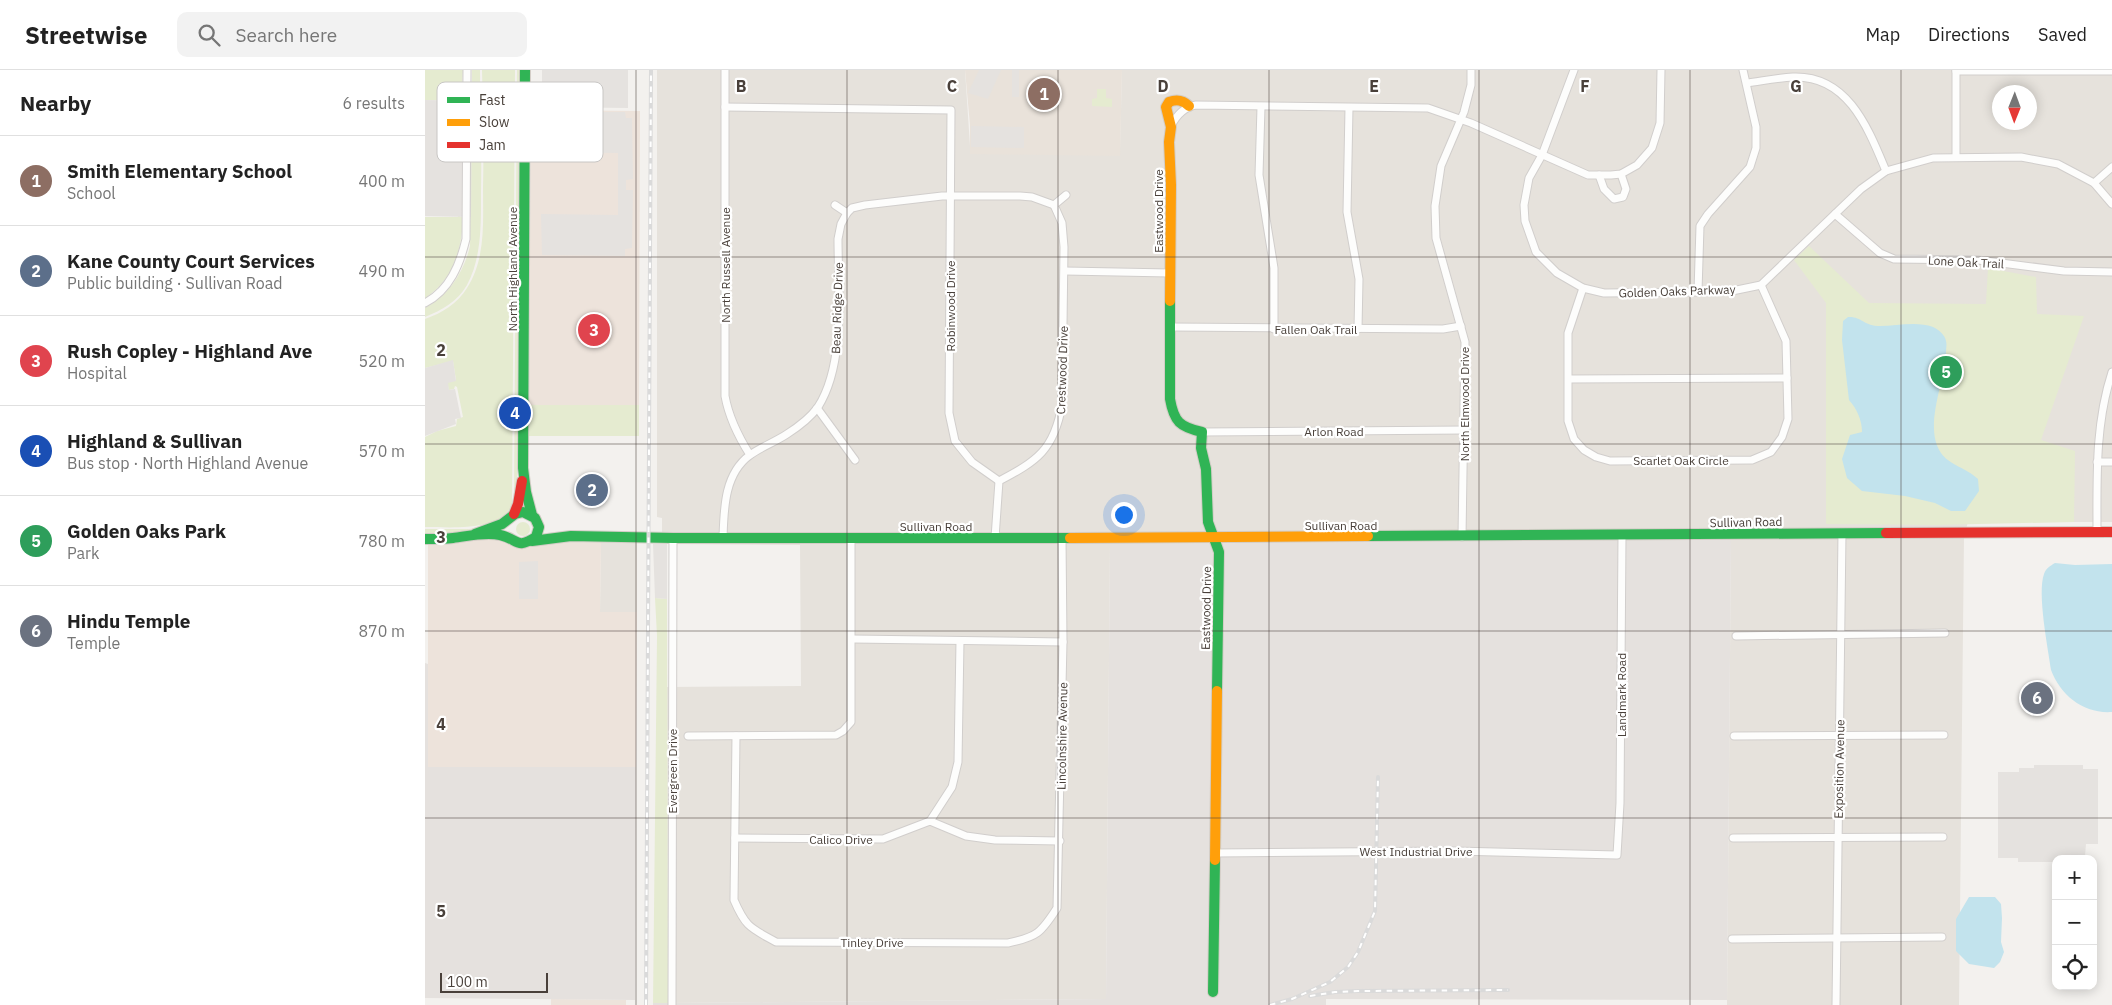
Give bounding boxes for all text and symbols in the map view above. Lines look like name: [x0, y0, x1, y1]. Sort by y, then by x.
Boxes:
search box: [177, 12, 527, 57]
text: Streetwise: [25, 19, 147, 51]
icon: search: [195, 21, 223, 49]
text: Search here: [235, 23, 337, 47]
text: Map: [1865, 23, 1900, 46]
text: Directions: [1928, 23, 2010, 46]
text: Saved: [2038, 23, 2087, 46]
pin: 1: [1028, 75, 1060, 113]
text: B: [736, 76, 747, 96]
text: C: [947, 76, 957, 96]
text: D: [1157, 76, 1169, 96]
text: E: [1369, 76, 1379, 96]
text: F: [1580, 76, 1590, 96]
text: G: [1790, 76, 1802, 96]
legend: [437, 82, 603, 162]
north arrow: [1992, 85, 2037, 130]
text: Nearby: [20, 89, 91, 117]
text: Fast: [479, 91, 505, 109]
text: 6 results: [342, 93, 405, 113]
text: Slow: [479, 113, 510, 131]
text: Jam: [479, 136, 506, 154]
text: Smith Elementary School: [67, 159, 292, 183]
street label: Eastwood Drive: [1151, 169, 1166, 253]
text: 1: [31, 171, 41, 191]
text: 400 m: [358, 171, 405, 191]
text: School: [67, 183, 116, 203]
street label: North Highland Avenue: [505, 206, 520, 331]
street label: North Russell Avenue: [718, 207, 733, 323]
text: Kane County Court Services: [67, 249, 315, 273]
street label: Lone Oak Trail: [1928, 253, 2004, 271]
street label: Robinwood Drive: [943, 260, 958, 352]
text: 2: [31, 261, 41, 281]
text: 490 m: [358, 261, 405, 281]
street label: Beau Ridge Drive: [828, 262, 846, 354]
text: Public building · Sullivan Road: [67, 273, 282, 293]
street label: Golden Oaks Parkway: [1618, 281, 1736, 301]
pin: 3: [578, 311, 610, 349]
street label: Fallen Oak Trail: [1275, 322, 1357, 337]
street label: Crestwood Drive: [1053, 325, 1071, 415]
text: Rush Copley - Highland Ave: [67, 339, 312, 363]
text: 2: [436, 340, 446, 360]
street label: North Elmwood Drive: [1457, 346, 1472, 461]
text: 3: [31, 351, 41, 371]
text: 520 m: [358, 351, 405, 371]
pin: 5: [1930, 353, 1962, 391]
text: Hospital: [67, 363, 127, 383]
pin: 4: [499, 394, 531, 432]
street label: Arlon Road: [1304, 424, 1364, 439]
text: Highland & Sullivan: [67, 429, 242, 453]
text: 4: [31, 441, 41, 461]
text: 570 m: [358, 441, 405, 461]
text: Bus stop · North Highland Avenue: [67, 453, 308, 473]
street label: Scarlet Oak Circle: [1633, 453, 1729, 468]
pin: 2: [576, 471, 608, 509]
your location: [1111, 502, 1137, 528]
street label: Sullivan Road: [1710, 514, 1782, 530]
street label: Sullivan Road: [1305, 518, 1377, 533]
text: Golden Oaks Park: [67, 519, 226, 543]
street label: Sullivan Road: [900, 519, 972, 534]
text: 3: [436, 527, 446, 547]
text: 5: [31, 531, 41, 551]
text: 780 m: [358, 531, 405, 551]
text: Park: [67, 543, 99, 563]
street label: Eastwood Drive: [1198, 566, 1214, 650]
text: Hindu Temple: [67, 609, 190, 633]
text: 6: [31, 621, 41, 641]
text: 870 m: [358, 621, 405, 641]
text: Temple: [67, 633, 120, 653]
street label: Landmark Road: [1614, 653, 1629, 737]
pin: 6: [2021, 679, 2053, 717]
street label: Lincolnshire Avenue: [1054, 681, 1070, 790]
text: 4: [436, 714, 446, 734]
street label: Exposition Avenue: [1831, 719, 1847, 819]
street label: Evergreen Drive: [665, 728, 680, 813]
street label: Calico Drive: [809, 832, 873, 847]
street label: West Industrial Drive: [1359, 844, 1473, 859]
map controls: [2052, 855, 2097, 990]
button: +: [2052, 855, 2097, 900]
button: −: [2052, 900, 2097, 945]
text: 5: [436, 901, 446, 921]
street label: Tinley Drive: [840, 935, 904, 950]
button: locate: [2052, 945, 2097, 990]
scale bar: [440, 970, 547, 993]
text: 100 m: [447, 973, 488, 991]

